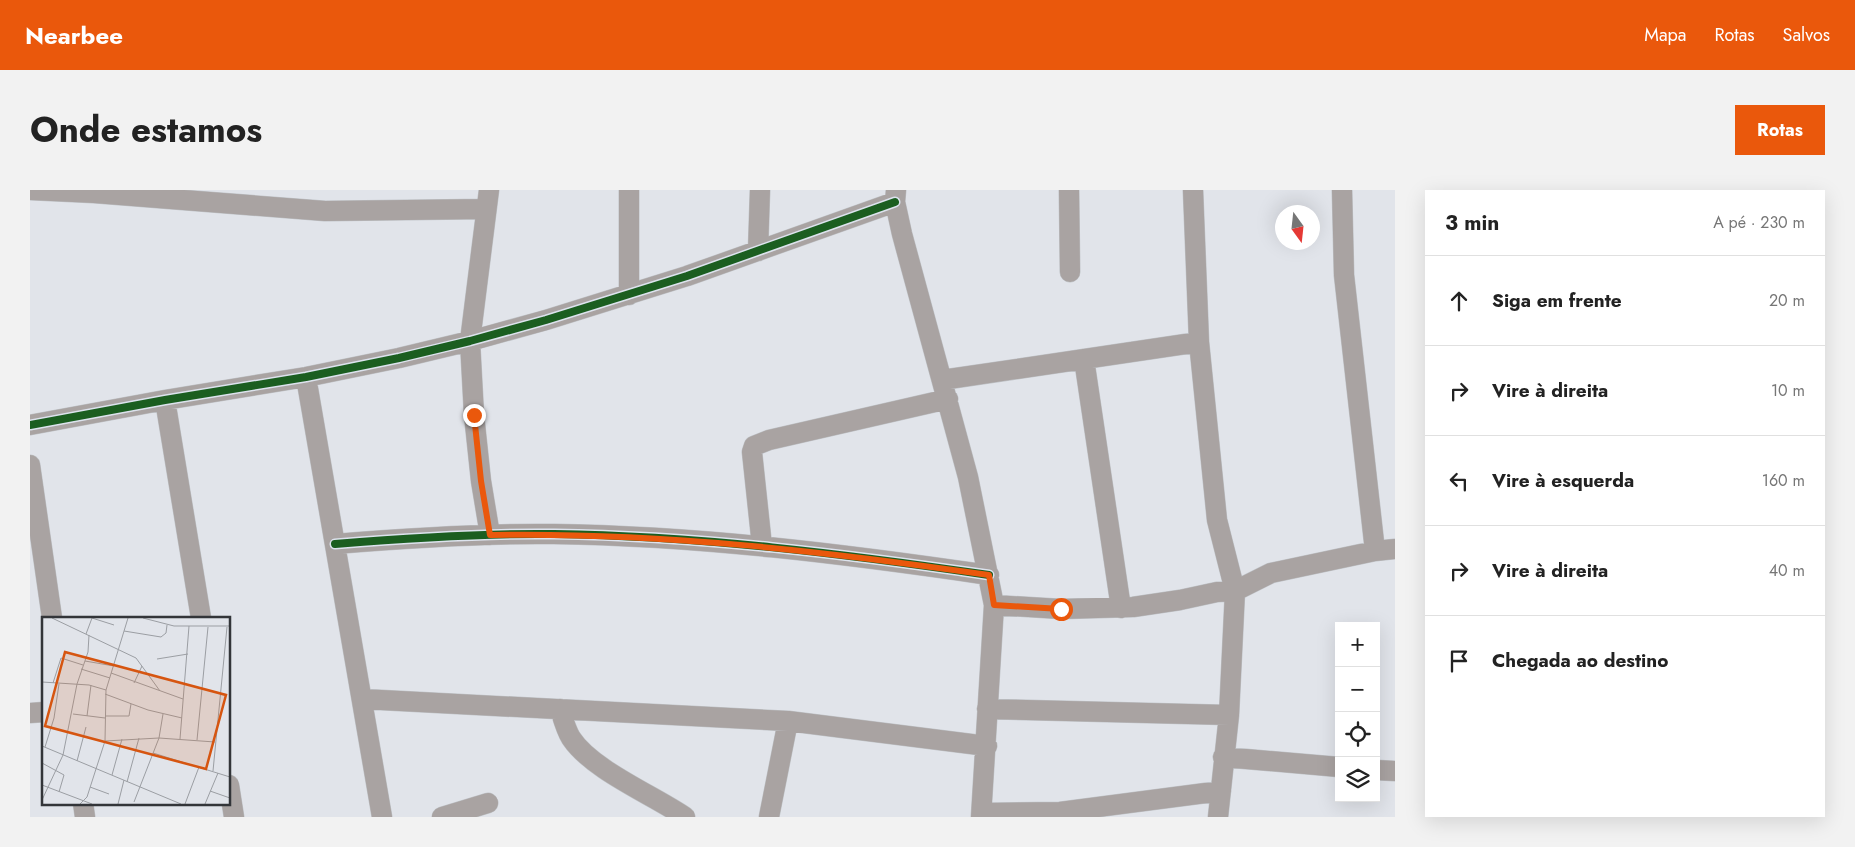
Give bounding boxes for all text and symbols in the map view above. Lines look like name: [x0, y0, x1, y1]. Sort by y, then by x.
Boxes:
text: Nearbee: [25, 18, 123, 53]
text: Mapa: [1644, 22, 1686, 48]
text: Rotas: [1714, 22, 1755, 48]
text: Salvos: [1783, 22, 1830, 48]
text: Onde estamos: [30, 105, 262, 155]
button: Rotas: [1735, 105, 1825, 155]
north arrow: [1275, 205, 1320, 250]
text: 3 min: [1445, 208, 1499, 238]
text: A pé · 230 m: [1713, 211, 1805, 234]
icon: ahead: [1445, 287, 1473, 315]
text: Siga em frente: [1492, 287, 1622, 314]
text: 20 m: [1769, 289, 1805, 312]
icon: right: [1445, 377, 1473, 405]
text: Vire à direita: [1492, 377, 1608, 404]
text: 10 m: [1771, 379, 1805, 402]
route end: [463, 404, 486, 427]
icon: left: [1445, 467, 1473, 495]
text: Vire à esquerda: [1492, 467, 1634, 494]
text: 160 m: [1762, 469, 1805, 492]
icon: right: [1445, 557, 1473, 585]
text: Vire à direita: [1492, 557, 1608, 584]
text: 40 m: [1769, 559, 1805, 582]
route start: [1050, 598, 1073, 621]
inset map: [42, 617, 230, 804]
map controls: [1335, 622, 1380, 802]
button: +: [1335, 622, 1380, 667]
icon: arrive: [1445, 647, 1473, 675]
text: Chegada ao destino: [1492, 647, 1668, 674]
button: −: [1335, 667, 1380, 712]
button: locate: [1335, 712, 1380, 757]
button: layers: [1335, 757, 1380, 802]

